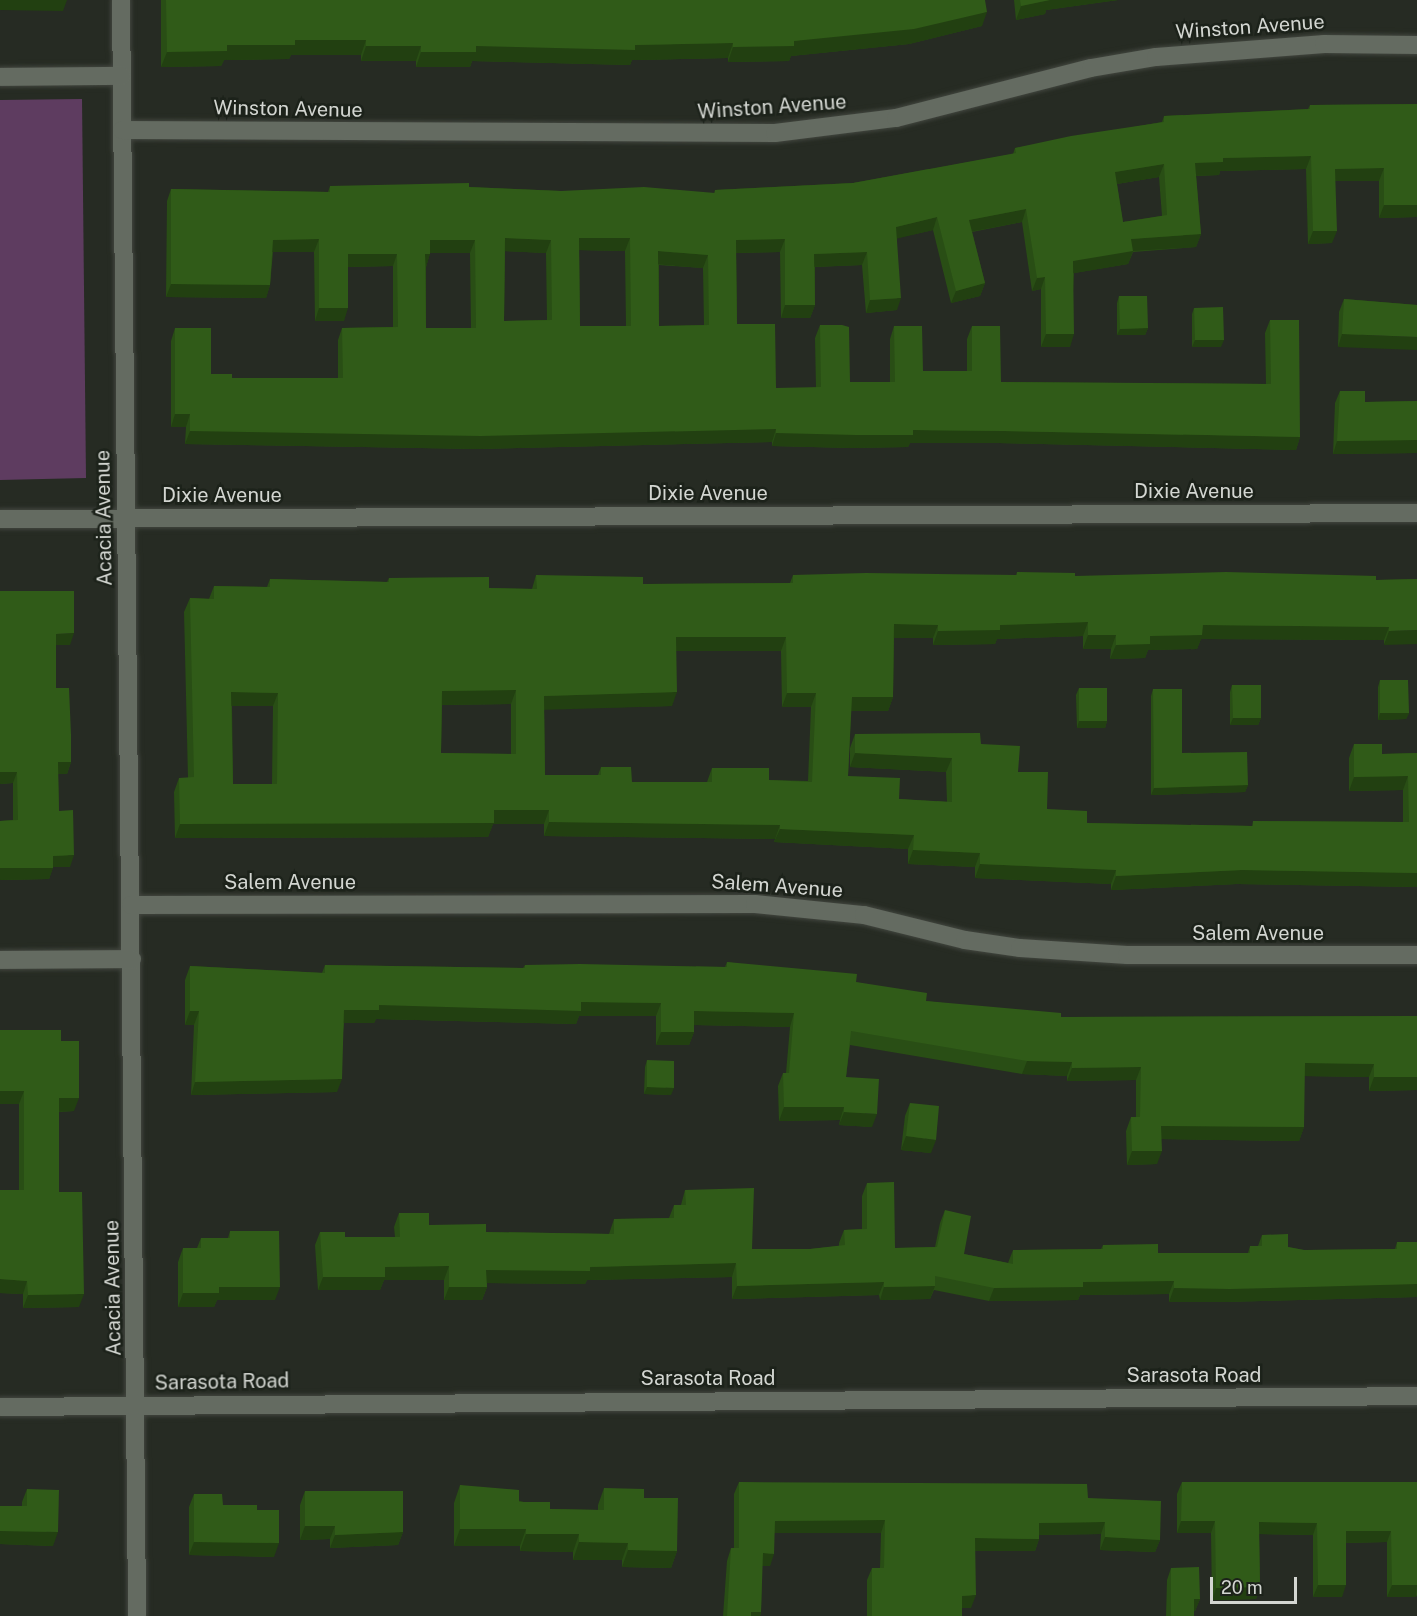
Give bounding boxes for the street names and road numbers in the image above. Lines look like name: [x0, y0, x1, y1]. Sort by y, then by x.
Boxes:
street label: Winston Avenue: [1175, 10, 1325, 44]
street label: Winston Avenue: [697, 90, 847, 124]
street label: Winston Avenue: [213, 96, 363, 122]
street label: Acacia Avenue: [91, 450, 117, 586]
street label: Dixie Avenue: [1134, 479, 1254, 503]
street label: Dixie Avenue: [648, 481, 768, 505]
street label: Dixie Avenue: [162, 483, 282, 507]
street label: Salem Avenue: [710, 869, 844, 903]
street label: Salem Avenue: [224, 870, 356, 894]
street label: Salem Avenue: [1192, 921, 1324, 945]
street label: Acacia Avenue: [100, 1220, 126, 1356]
street label: Sarasota Road: [1127, 1363, 1261, 1387]
street label: Sarasota Road: [641, 1366, 775, 1390]
street label: Sarasota Road: [154, 1369, 290, 1395]

